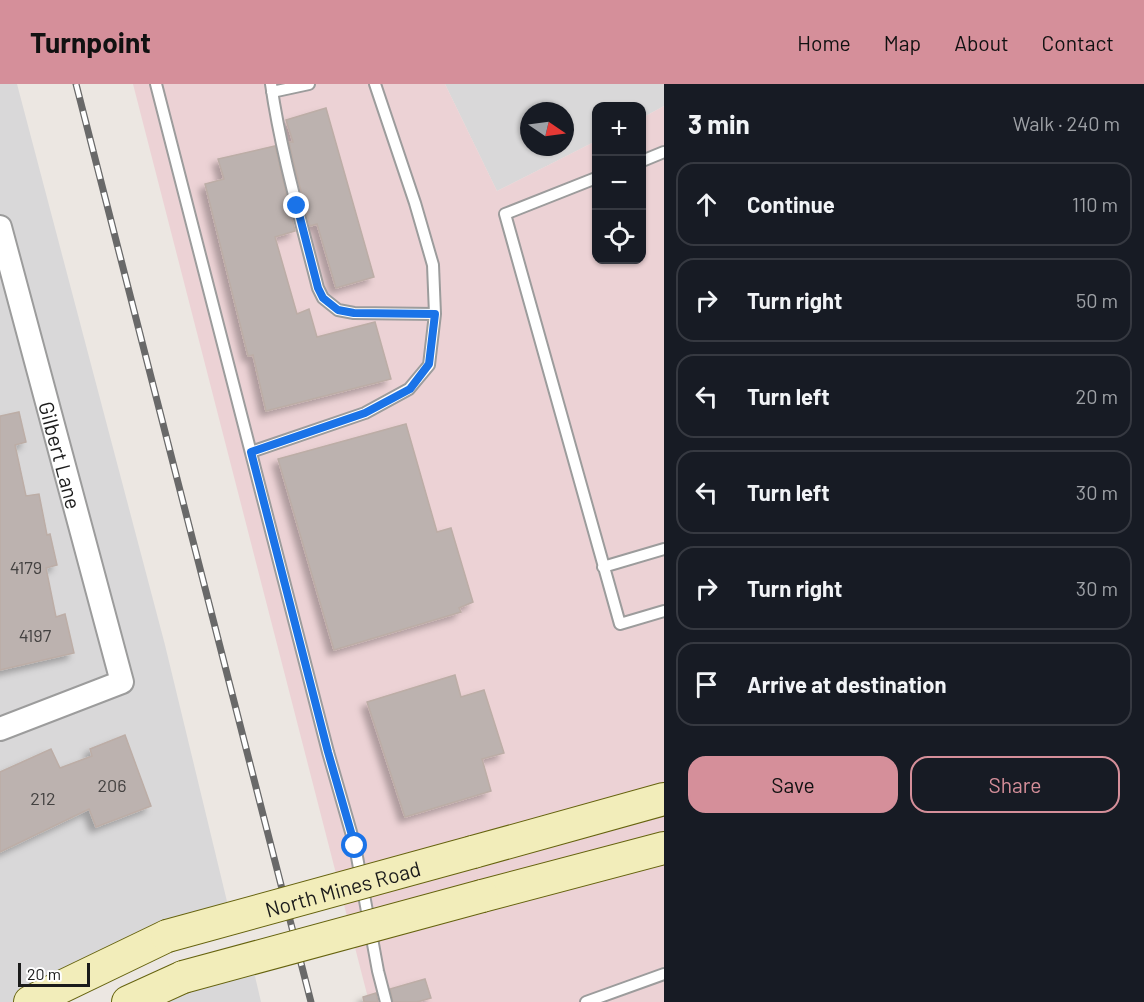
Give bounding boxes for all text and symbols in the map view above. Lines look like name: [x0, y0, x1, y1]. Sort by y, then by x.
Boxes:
text: Turnpoint: [30, 25, 151, 59]
text: Home: [797, 30, 851, 55]
text: Map: [884, 30, 921, 55]
text: About: [954, 30, 1009, 55]
text: Contact: [1042, 30, 1114, 55]
north arrow: [520, 102, 574, 156]
map controls: [592, 102, 646, 264]
button: +: [592, 102, 646, 156]
text: 3 min: [688, 108, 750, 139]
text: Walk · 240 m: [1013, 111, 1120, 135]
button: −: [592, 156, 646, 210]
icon: ahead: [690, 188, 723, 221]
text: Continue: [747, 191, 835, 217]
route end: [283, 192, 309, 218]
text: 110 m: [1072, 192, 1118, 216]
button: locate: [592, 210, 646, 264]
icon: right: [690, 284, 723, 317]
text: Turn right: [747, 287, 842, 313]
text: 50 m: [1076, 288, 1118, 312]
icon: left: [690, 380, 723, 413]
text: Turn left: [747, 383, 830, 409]
text: 20 m: [1075, 384, 1118, 408]
street label: Gilbert Lane: [35, 398, 88, 512]
icon: left: [690, 476, 723, 509]
text: Turn left: [747, 479, 830, 505]
text: 30 m: [1076, 480, 1118, 504]
house number: 4179: [10, 556, 42, 578]
icon: right: [690, 572, 723, 605]
text: Turn right: [747, 575, 842, 601]
text: 30 m: [1076, 576, 1118, 600]
house number: 4197: [19, 624, 52, 646]
icon: arrive: [690, 668, 723, 701]
text: Arrive at destination: [747, 671, 946, 697]
button: Save: [688, 756, 898, 813]
button: Share: [910, 756, 1120, 813]
house number: 206: [97, 774, 127, 796]
house number: 212: [30, 787, 56, 809]
route start: [341, 832, 367, 858]
street label: North Mines Road: [262, 855, 423, 921]
scale bar: [18, 960, 90, 988]
text: 20 m: [27, 964, 61, 983]

